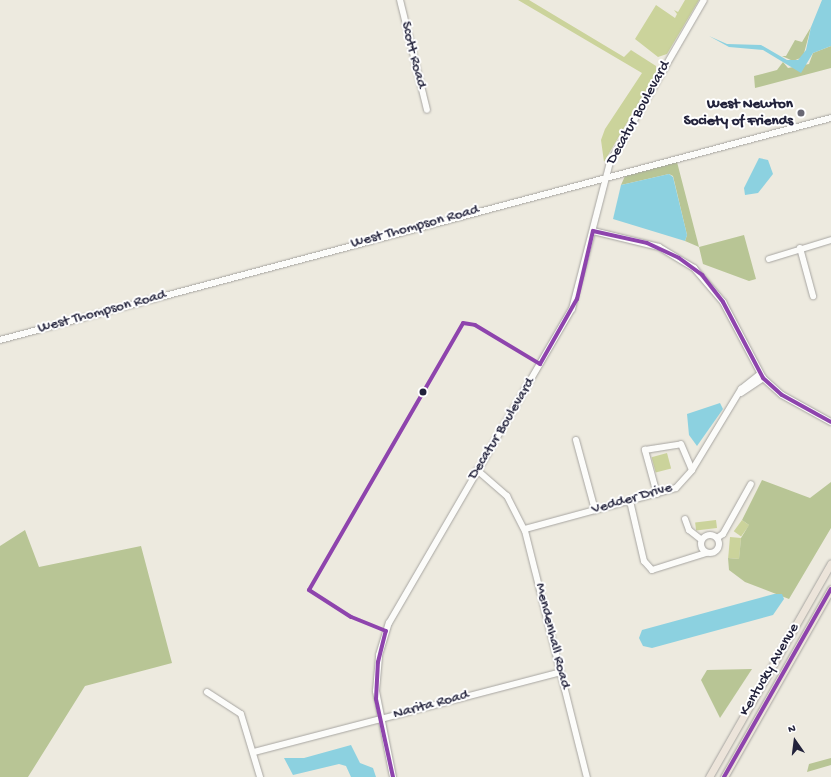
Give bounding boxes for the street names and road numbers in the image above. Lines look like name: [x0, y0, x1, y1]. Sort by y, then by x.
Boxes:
street label: Scott Road: [396, 20, 430, 90]
street label: Decatur Boulevard: [603, 58, 675, 168]
street label: West Thompson Road: [349, 201, 481, 253]
street label: West Thompson Road: [36, 286, 168, 338]
street label: Decatur Boulevard: [465, 375, 539, 483]
street label: Vedder Drive: [590, 479, 674, 519]
street label: Mendenhall Road: [530, 581, 574, 691]
street label: Kentucky Avenue: [736, 620, 804, 720]
street label: Narita Road: [391, 686, 471, 724]

